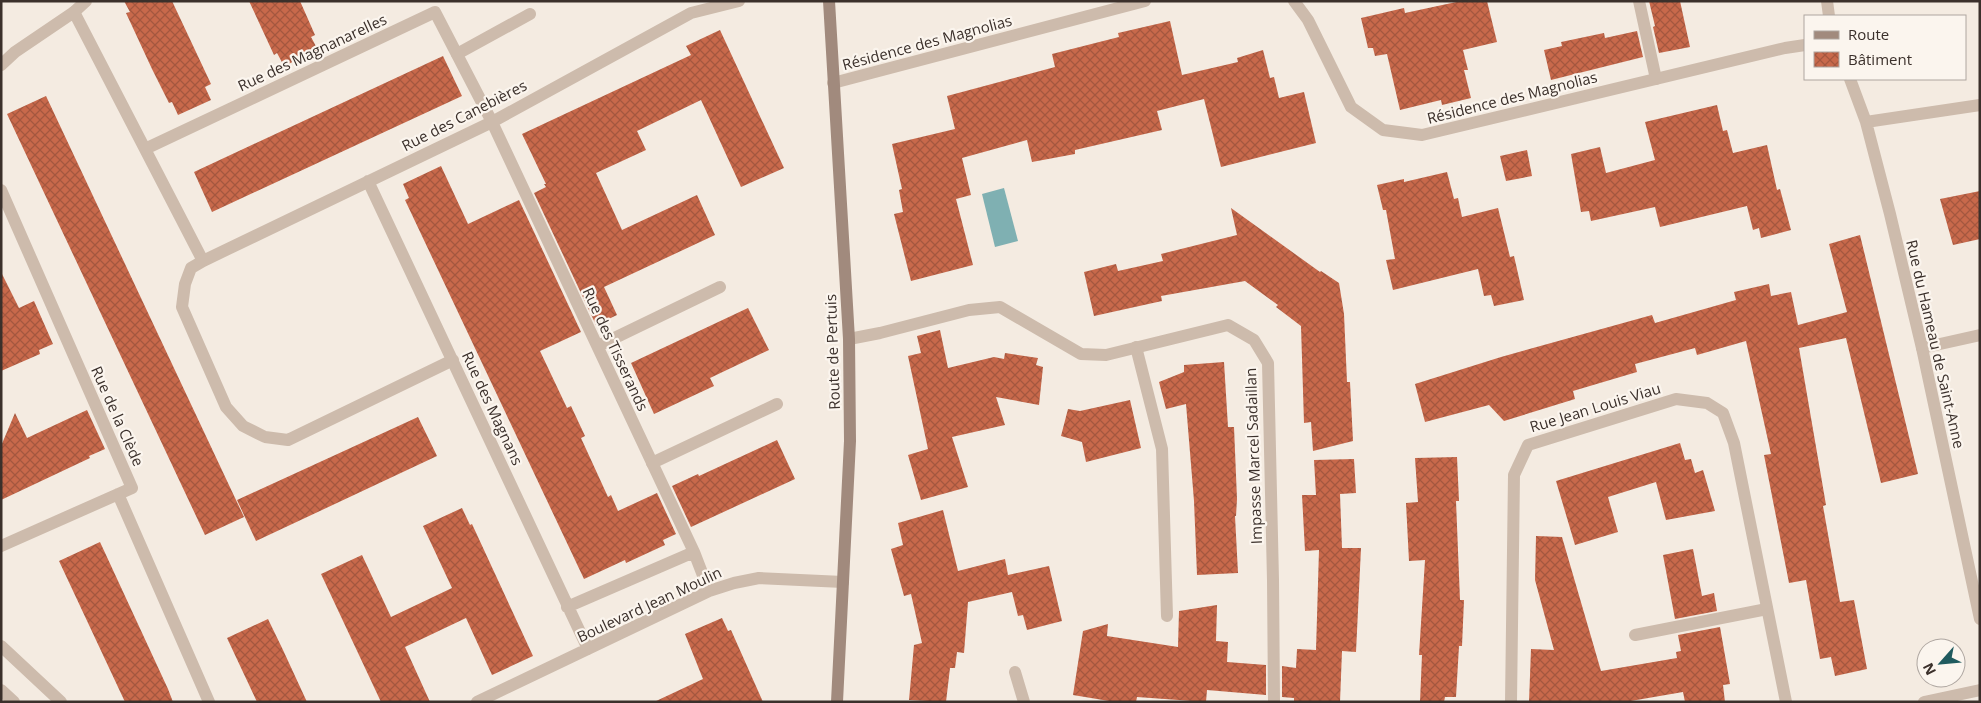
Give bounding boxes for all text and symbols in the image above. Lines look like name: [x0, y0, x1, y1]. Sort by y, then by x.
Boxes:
street label: Rue des Magnanarelles: [234, 9, 390, 95]
street label: Résidence des Magnolias: [840, 10, 1014, 74]
legend: [1804, 15, 1966, 80]
text: Route: [1848, 24, 1889, 44]
text: Bâtiment: [1848, 49, 1912, 69]
street label: Résidence des Magnolias: [1425, 66, 1599, 128]
street label: Rue des Canebières: [398, 75, 530, 155]
street label: Rue du Hameau de Saint-Anne: [1902, 238, 1970, 450]
street label: Rue des Tisserands: [579, 284, 653, 414]
street label: Route de Pertuis: [820, 294, 844, 410]
street label: Rue des Magnans: [458, 348, 528, 468]
street label: Rue de la Clède: [87, 363, 149, 469]
street label: Impasse Marcel Sadaillan: [1240, 367, 1266, 545]
street label: Rue Jean Louis Viau: [1527, 378, 1663, 436]
street label: Boulevard Jean Moulin: [573, 562, 725, 646]
north arrow: [1916, 638, 1966, 688]
text: N: [1918, 660, 1940, 679]

